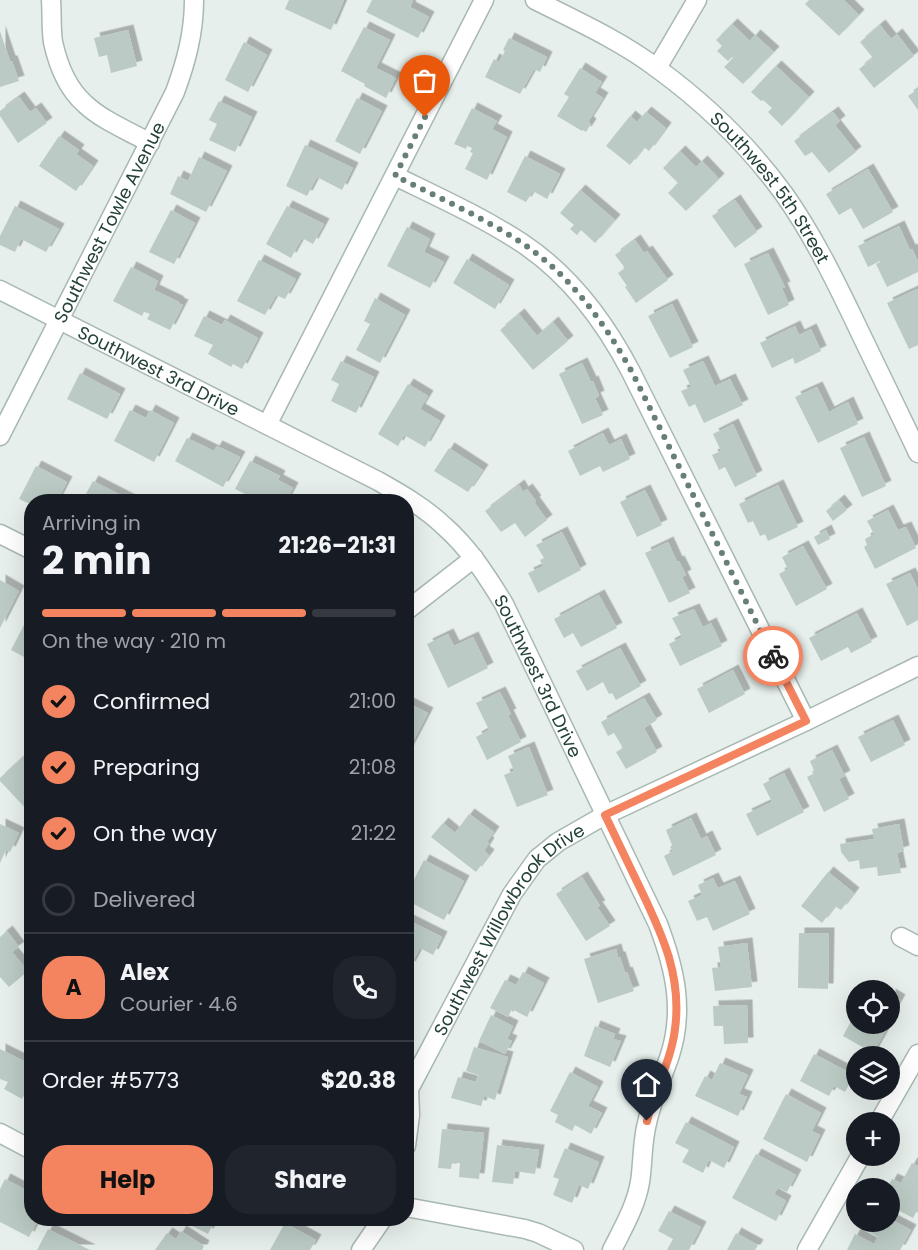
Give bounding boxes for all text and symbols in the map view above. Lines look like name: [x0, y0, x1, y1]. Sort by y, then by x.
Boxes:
pin: [399, 55, 450, 117]
icon: bag: [408, 64, 441, 97]
street label: Southwest 5th Street: [705, 106, 836, 268]
street label: Southwest Towle Avenue: [47, 117, 170, 327]
street label: Southwest 3rd Drive: [74, 319, 244, 422]
text: Arriving in: [42, 509, 141, 537]
text: 21:26–21:31: [278, 530, 396, 561]
text: 2 min: [42, 533, 152, 588]
street label: Southwest 3rd Drive: [488, 590, 588, 761]
courier: [743, 626, 803, 686]
text: On the way · 210 m: [42, 627, 226, 655]
icon: bike: [757, 640, 790, 673]
icon: check: [42, 685, 75, 718]
text: Confirmed: [93, 686, 210, 717]
text: 21:00: [349, 687, 396, 715]
icon: check: [42, 751, 75, 784]
text: Preparing: [93, 752, 200, 783]
text: 21:08: [349, 753, 396, 781]
icon: check: [42, 817, 75, 850]
street label: Southwest Willowbrook Drive: [427, 817, 589, 1040]
text: On the way: [93, 818, 217, 849]
text: 21:22: [351, 819, 396, 847]
text: Delivered: [93, 884, 196, 915]
button: phone: [333, 956, 396, 1019]
text: Alex: [120, 957, 169, 988]
text: A: [65, 972, 82, 1003]
map controls: [846, 980, 900, 1232]
button: locate: [846, 980, 900, 1034]
text: Courier · 4.6: [120, 990, 238, 1018]
button: layers: [846, 1046, 900, 1100]
pin: [621, 1059, 672, 1121]
text: Order #5773: [42, 1065, 179, 1096]
text: $20.38: [321, 1065, 396, 1096]
icon: home: [630, 1068, 663, 1101]
button: +: [846, 1112, 900, 1166]
button: Help: [42, 1145, 213, 1214]
button: Share: [225, 1145, 396, 1214]
button: −: [846, 1178, 900, 1232]

